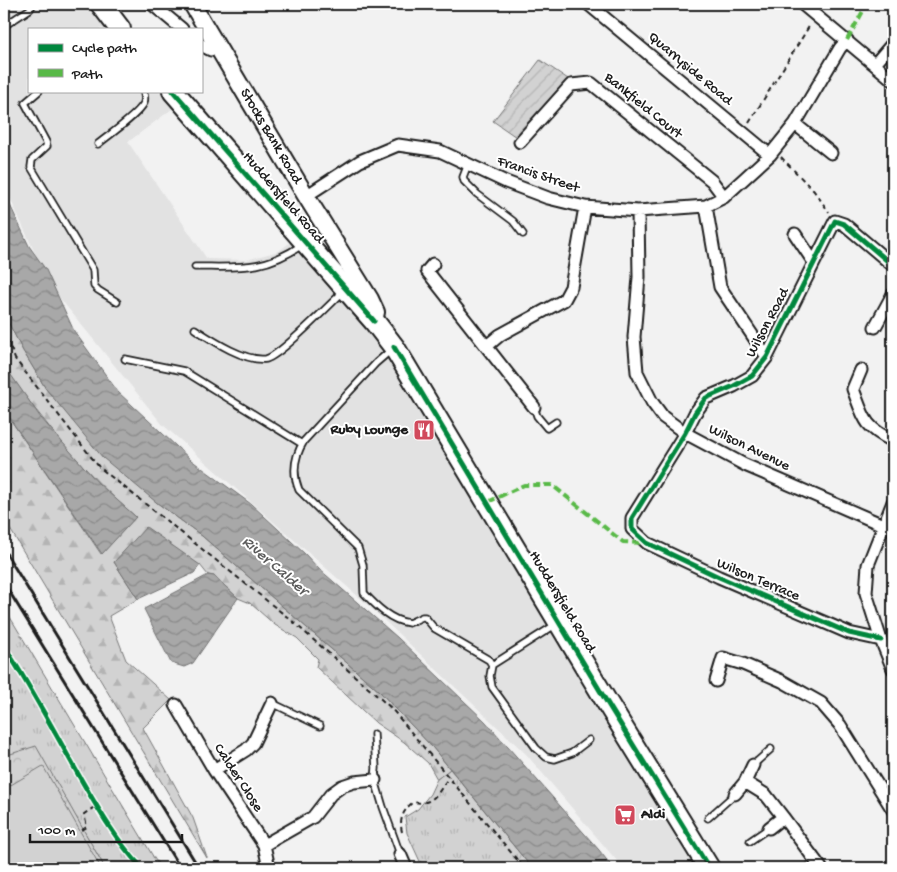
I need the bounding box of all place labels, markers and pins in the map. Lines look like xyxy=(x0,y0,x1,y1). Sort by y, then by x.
restaurant icon: Ruby Lounge xyxy=(412,418,436,442)
place label: Ruby Lounge xyxy=(330,421,409,439)
supermarket icon: Aldi xyxy=(613,803,637,827)
place label: Aldi xyxy=(640,806,665,824)

